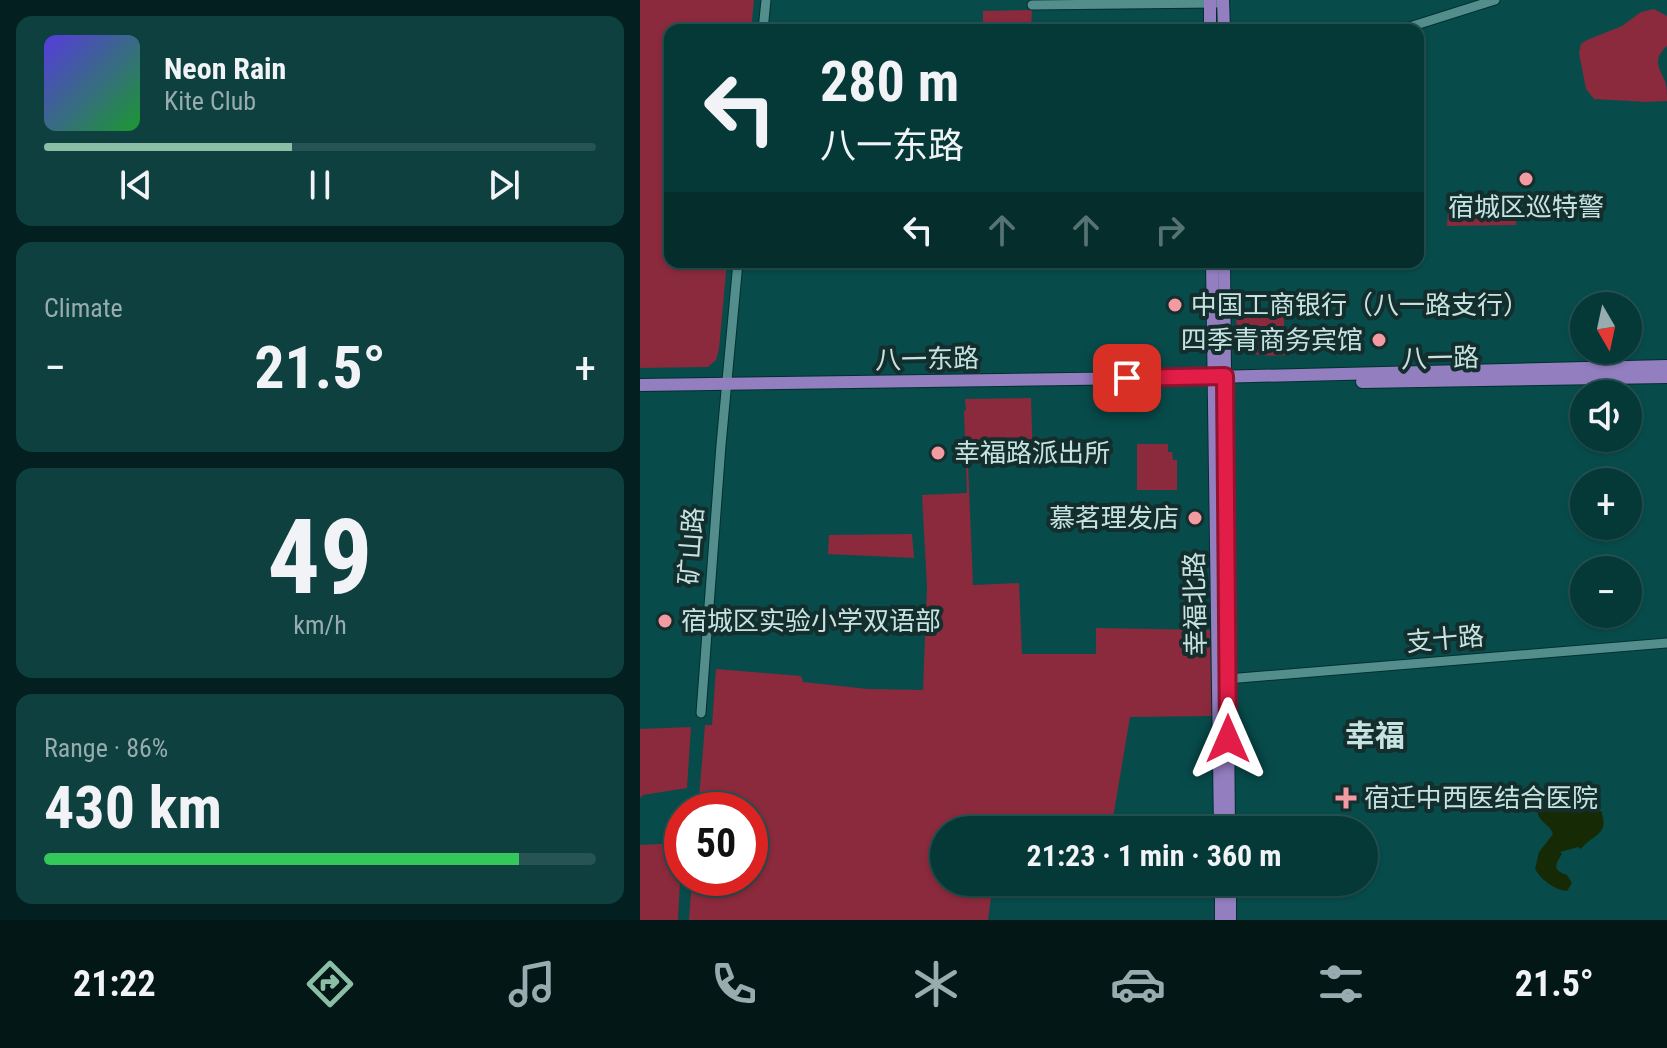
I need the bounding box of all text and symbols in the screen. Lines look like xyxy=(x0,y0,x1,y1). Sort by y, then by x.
text: 280 m xyxy=(820,49,959,115)
text: Neon Rain xyxy=(164,51,286,86)
icon: left xyxy=(688,56,792,160)
text: Kite Club xyxy=(164,86,256,116)
text: 八一东路 xyxy=(820,125,964,167)
icon: previous xyxy=(114,163,158,207)
icon: pause xyxy=(298,163,342,207)
icon: next xyxy=(482,163,526,207)
marker: 宿城区巡特警 xyxy=(1517,170,1535,188)
place label: 宿城区巡特警 xyxy=(1448,192,1604,222)
icon: left xyxy=(896,208,940,252)
icon: ahead xyxy=(980,208,1024,252)
icon: ahead xyxy=(1064,208,1108,252)
icon: right xyxy=(1148,208,1192,252)
place label: 中国工商银行（八一路支行） xyxy=(1191,290,1529,320)
north arrow xyxy=(1570,292,1642,364)
map controls xyxy=(1570,292,1642,628)
text: Climate xyxy=(44,293,123,323)
marker: 中国工商银行（八一路支行） xyxy=(1166,296,1184,314)
place label: 四季青商务宾馆 xyxy=(1181,325,1363,355)
marker: 四季青商务宾馆 xyxy=(1370,331,1388,349)
text: 21.5° xyxy=(254,332,386,403)
text: − xyxy=(44,342,66,394)
text: + xyxy=(574,342,596,394)
street label: 八一路 xyxy=(1401,342,1479,374)
street label: 八一东路 xyxy=(875,343,979,375)
pin xyxy=(1093,344,1161,412)
icon: arrive xyxy=(1105,356,1149,400)
button: sound xyxy=(1570,380,1642,452)
place label: 幸福路派出所 xyxy=(954,438,1110,468)
marker: 幸福路派出所 xyxy=(929,444,947,462)
button: + xyxy=(1570,468,1642,540)
text: 49 xyxy=(267,497,373,618)
place label: 慕茗理发店 xyxy=(1049,503,1179,533)
street label: 矿山路 xyxy=(673,506,709,586)
marker: 慕茗理发店 xyxy=(1186,509,1204,527)
street label: 幸福北路 xyxy=(1179,552,1211,656)
button: − xyxy=(1570,556,1642,628)
place label: 宿城区实验小学双语部 xyxy=(681,606,941,636)
text: km/h xyxy=(293,610,347,640)
marker: 宿城区实验小学双语部 xyxy=(656,612,674,630)
street label: 支十路 xyxy=(1405,621,1485,657)
position arrow xyxy=(1186,697,1270,781)
district label: 幸福 xyxy=(1345,718,1405,753)
text: Range · 86% xyxy=(44,733,168,763)
text: 430 km xyxy=(44,772,222,843)
place label: 宿迁中西医结合医院 xyxy=(1364,783,1598,813)
marker: 宿迁中西医结合医院 xyxy=(1335,787,1357,809)
speed limit sign: 50 xyxy=(664,792,768,896)
text: 21:23 · 1 min · 360 m xyxy=(1027,838,1281,873)
icon: directions xyxy=(302,956,358,1012)
icon: music xyxy=(504,956,560,1012)
icon: phone xyxy=(706,956,762,1012)
icon: climate xyxy=(908,956,964,1012)
icon: car xyxy=(1110,956,1166,1012)
icon: filters xyxy=(1313,956,1369,1012)
text: 21:22 xyxy=(73,963,156,1005)
text: 21.5° xyxy=(1515,963,1594,1005)

